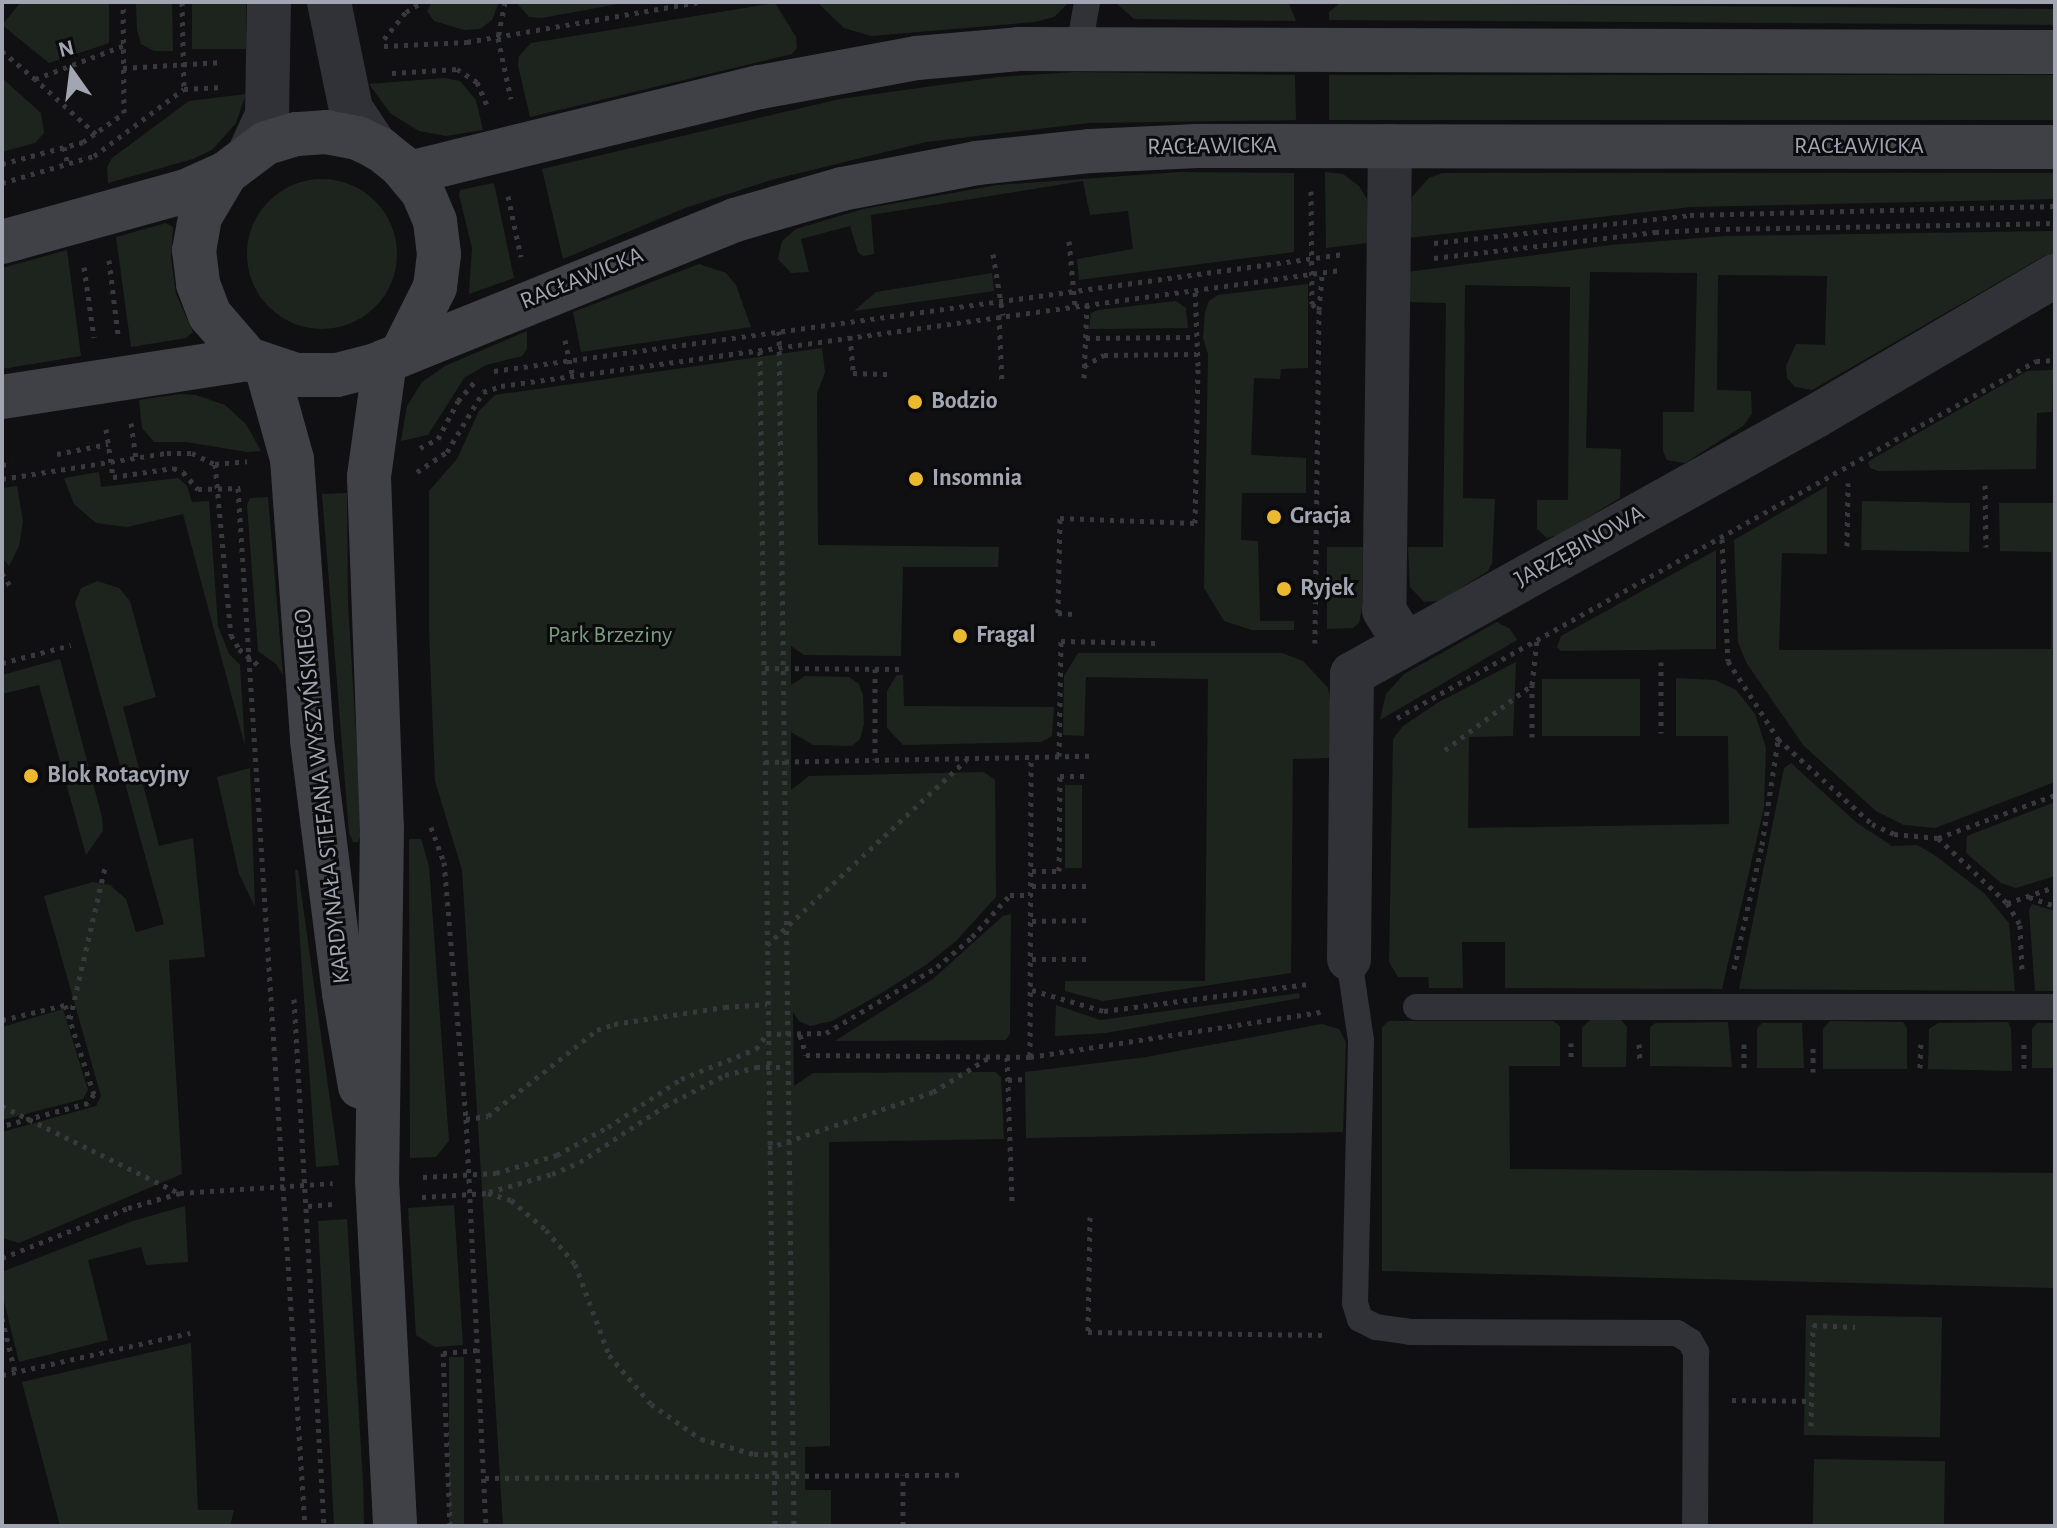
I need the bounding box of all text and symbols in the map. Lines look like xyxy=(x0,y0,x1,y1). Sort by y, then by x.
north arrow xyxy=(32,32,112,112)
text: N xyxy=(56,36,76,61)
street label: RACŁAWICKA xyxy=(1147,131,1277,163)
street label: RACŁAWICKA xyxy=(1794,133,1924,161)
street label: RACŁAWICKA xyxy=(516,241,648,317)
place label: Bodzio xyxy=(931,388,998,416)
marker: Bodzio xyxy=(906,393,924,411)
place label: Insomnia xyxy=(932,465,1022,493)
marker: Insomnia xyxy=(907,470,925,488)
street label: JARZĘBINOWA xyxy=(1510,500,1650,594)
place label: Gracja xyxy=(1290,503,1351,531)
marker: Gracja xyxy=(1265,508,1283,526)
place label: Ryjek xyxy=(1300,575,1354,603)
marker: Ryjek xyxy=(1275,580,1293,598)
street label: KARDYNAŁA STEFANA WYSZYŃSKIEGO xyxy=(289,607,357,985)
park label: Park Brzeziny xyxy=(548,622,672,650)
place label: Fragal xyxy=(976,622,1036,650)
marker: Fragal xyxy=(951,627,969,645)
place label: Blok Rotacyjny xyxy=(47,762,189,790)
marker: Blok Rotacyjny xyxy=(22,767,40,785)

